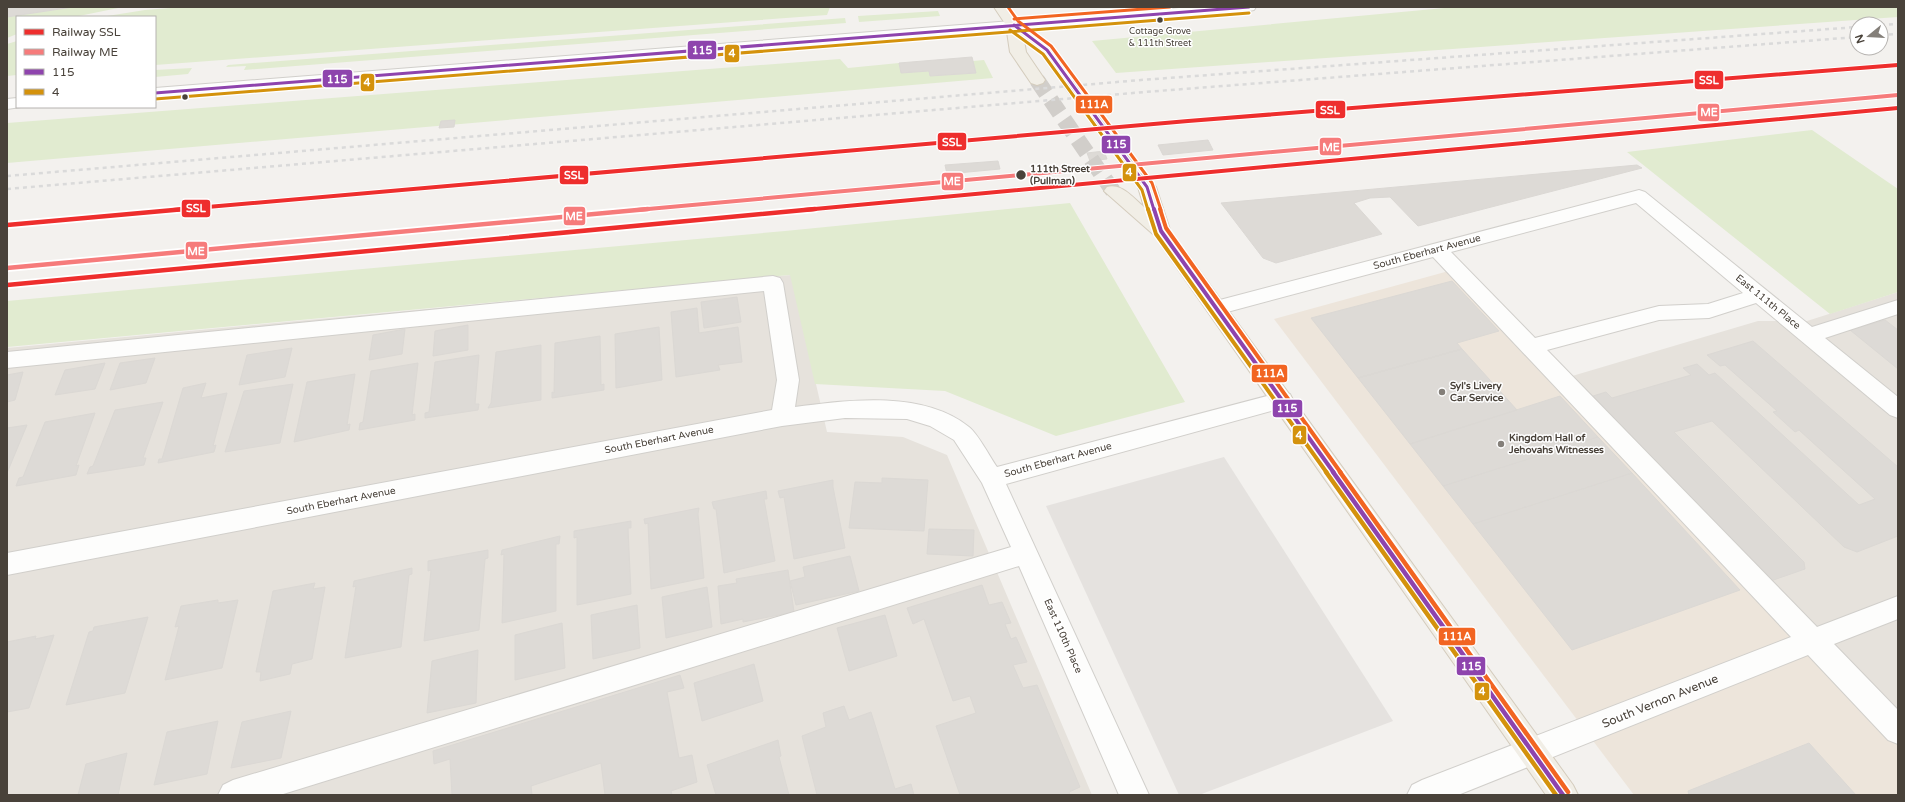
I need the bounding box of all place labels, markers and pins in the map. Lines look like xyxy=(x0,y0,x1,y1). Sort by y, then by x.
marker: Cottage Grove & 111th Street xyxy=(1155,15,1165,25)
place label: Cottage Grove & 111th Street xyxy=(1129,26,1192,49)
unlabelled marker xyxy=(180,92,190,102)
place label: 111th Street (Pullman) xyxy=(1030,163,1090,187)
marker: 111th Street (Pullman) xyxy=(1014,168,1028,182)
place label: Syl's Livery Car Service xyxy=(1450,380,1504,404)
marker: Syl's Livery Car Service xyxy=(1437,387,1447,397)
place label: Kingdom Hall of Jehovahs Witnesses xyxy=(1508,432,1604,456)
marker: Kingdom Hall of Jehovahs Witnesses xyxy=(1496,439,1506,449)

